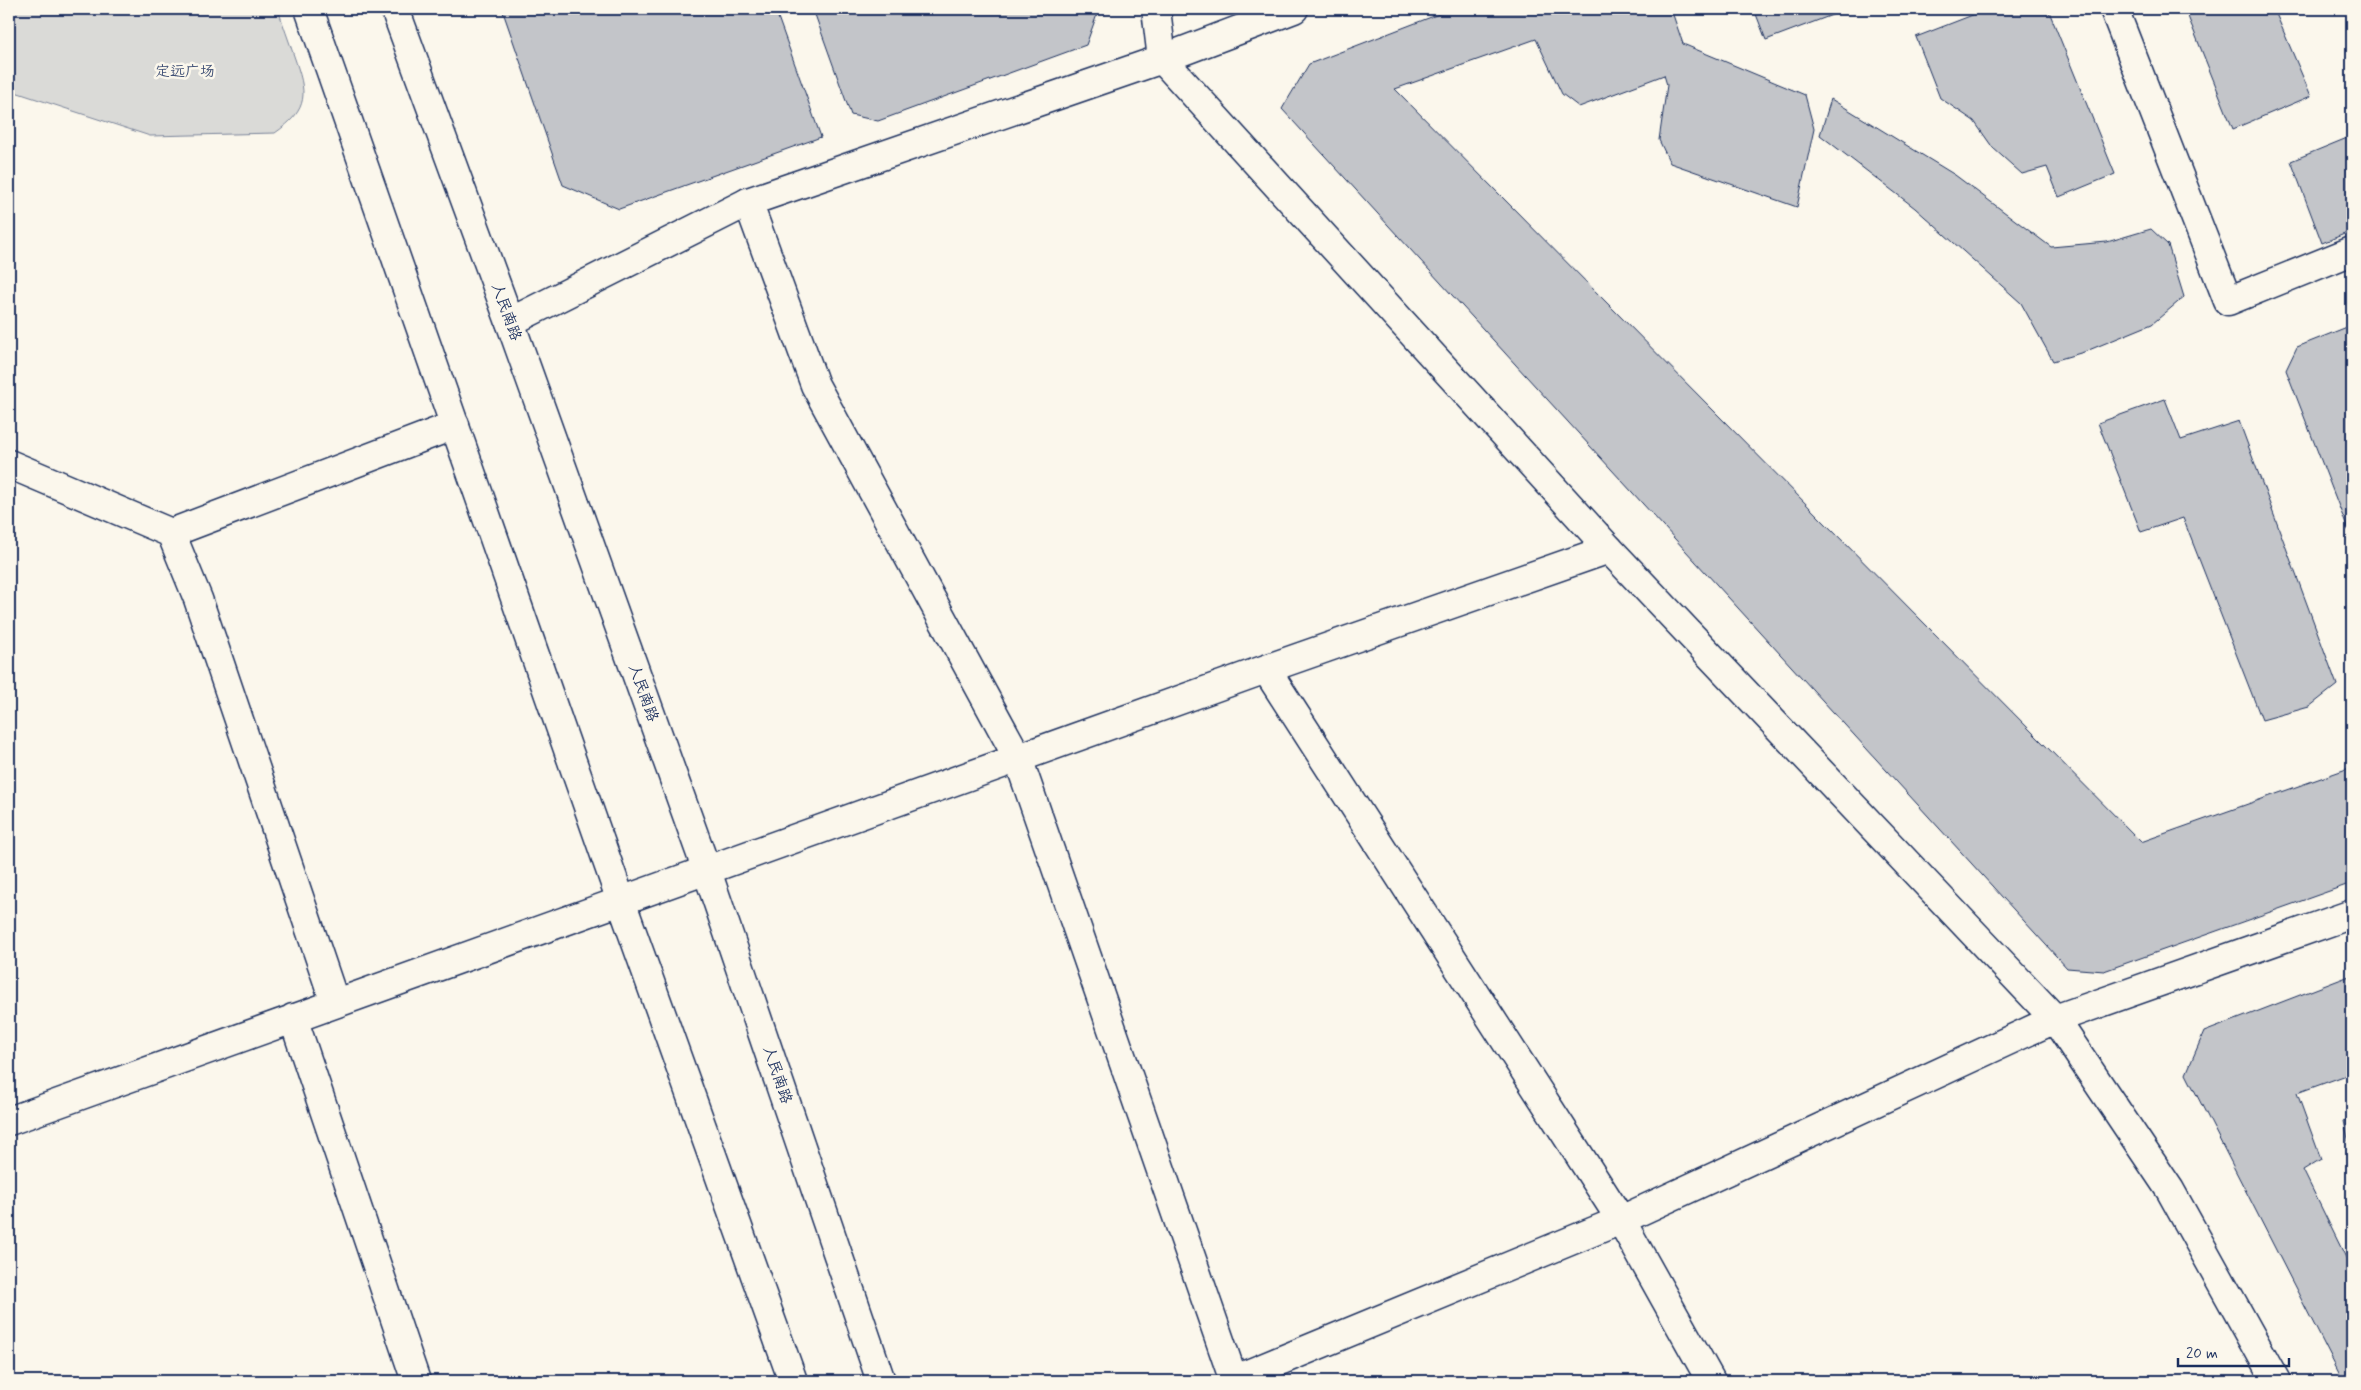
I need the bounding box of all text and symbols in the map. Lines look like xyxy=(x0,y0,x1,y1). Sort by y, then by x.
park label: 定远广场 xyxy=(155,62,215,82)
street label: 人民南路 xyxy=(486,280,526,344)
street label: 人民南路 xyxy=(623,661,663,725)
street label: 人民南路 xyxy=(758,1043,796,1107)
scale bar xyxy=(2178,1335,2290,1367)
text: 20 m xyxy=(2186,1344,2218,1364)

